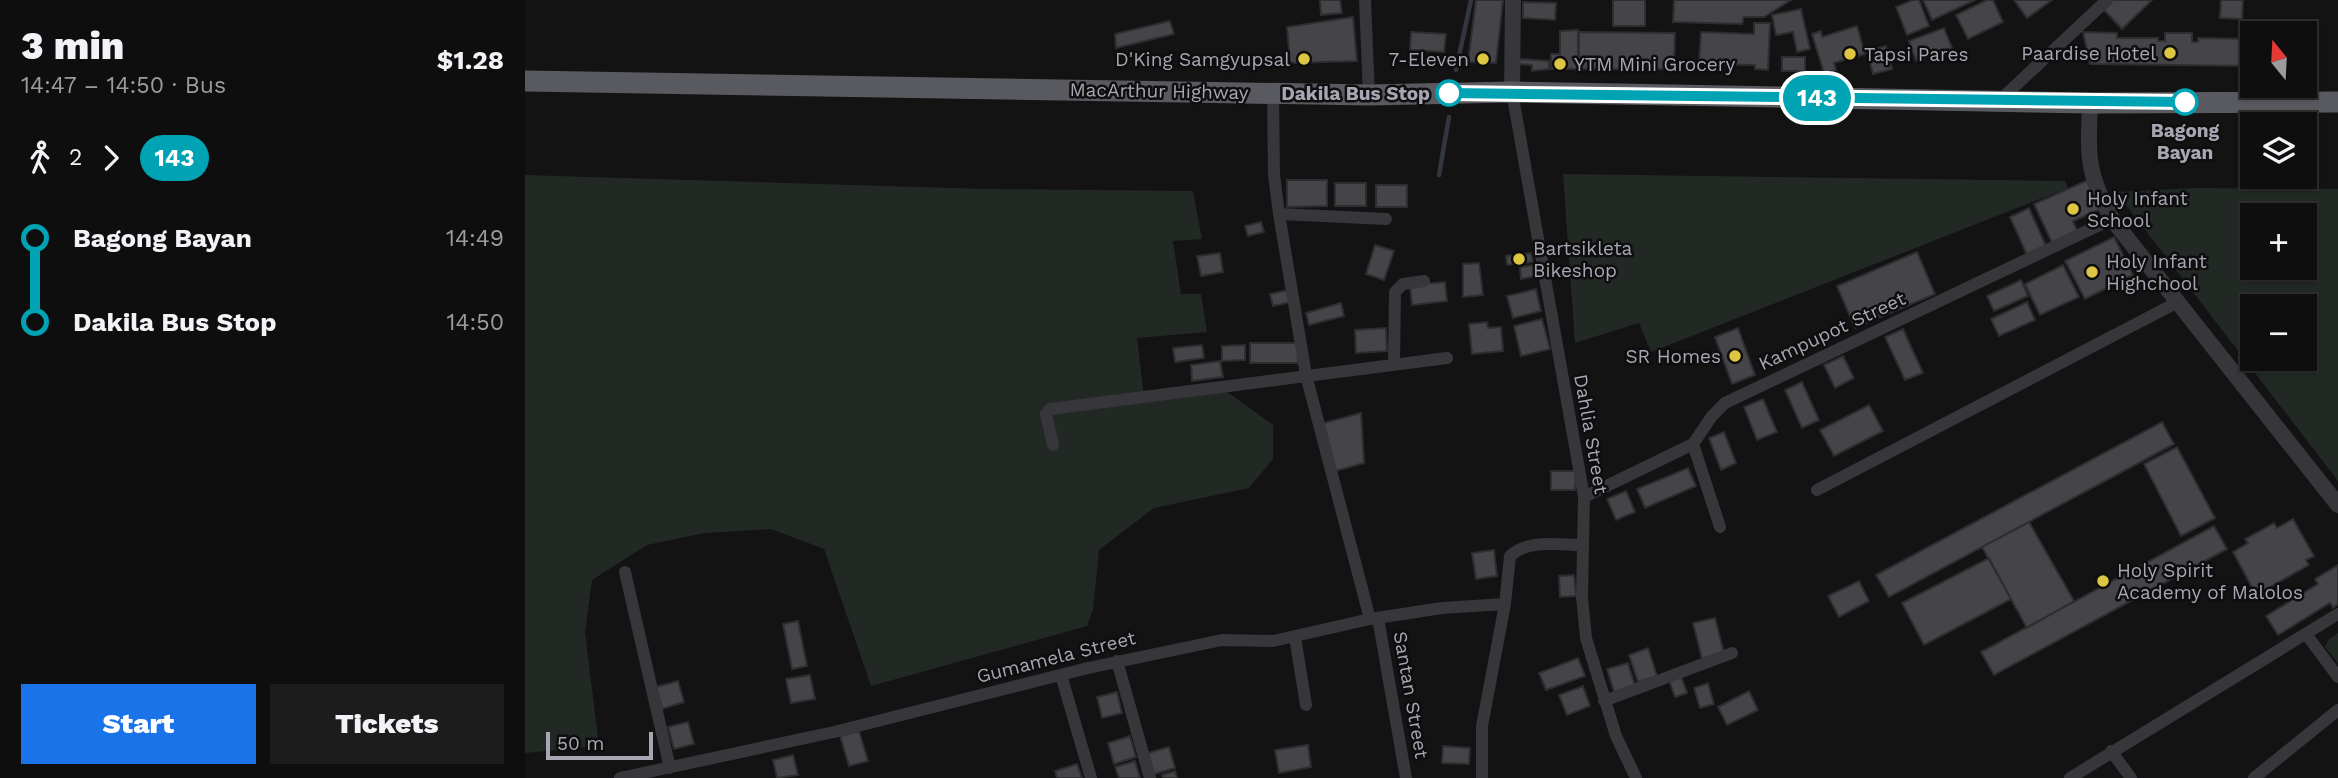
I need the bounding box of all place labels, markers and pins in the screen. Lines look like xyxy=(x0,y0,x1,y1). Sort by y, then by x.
place label: Paardise Hotel xyxy=(2021,42,2156,65)
place label: Tapsi Pares xyxy=(1864,43,1969,66)
marker: Paardise Hotel xyxy=(2162,45,2178,61)
marker: Tapsi Pares xyxy=(1842,46,1858,62)
place label: D'King Samgyupsal xyxy=(1115,48,1290,71)
place label: 7-Eleven xyxy=(1388,48,1469,71)
marker: D'King Samgyupsal xyxy=(1296,51,1312,67)
marker: 7-Eleven xyxy=(1475,51,1491,67)
place label: YTM Mini Grocery xyxy=(1574,53,1736,76)
marker: YTM Mini Grocery xyxy=(1552,56,1568,72)
marker: Dakila Bus Stop xyxy=(1436,80,1462,106)
place label: Dakila Bus Stop xyxy=(1281,82,1430,105)
marker: Bagong Bayan xyxy=(2172,89,2198,115)
place label: Bagong Bayan xyxy=(2151,119,2220,164)
place label: Holy Infant School xyxy=(2087,187,2188,232)
marker: Holy Infant School xyxy=(2065,201,2081,217)
place label: Bartsikleta Bikeshop xyxy=(1533,237,1633,282)
place label: Holy Infant Highchool xyxy=(2106,250,2207,295)
marker: Bartsikleta Bikeshop xyxy=(1511,251,1527,267)
marker: Holy Infant Highchool xyxy=(2084,264,2100,280)
place label: SR Homes xyxy=(1625,345,1721,368)
marker: SR Homes xyxy=(1727,348,1743,364)
place label: Holy Spirit Academy of Malolos xyxy=(2117,559,2303,604)
marker: Holy Spirit Academy of Malolos xyxy=(2095,573,2111,589)

